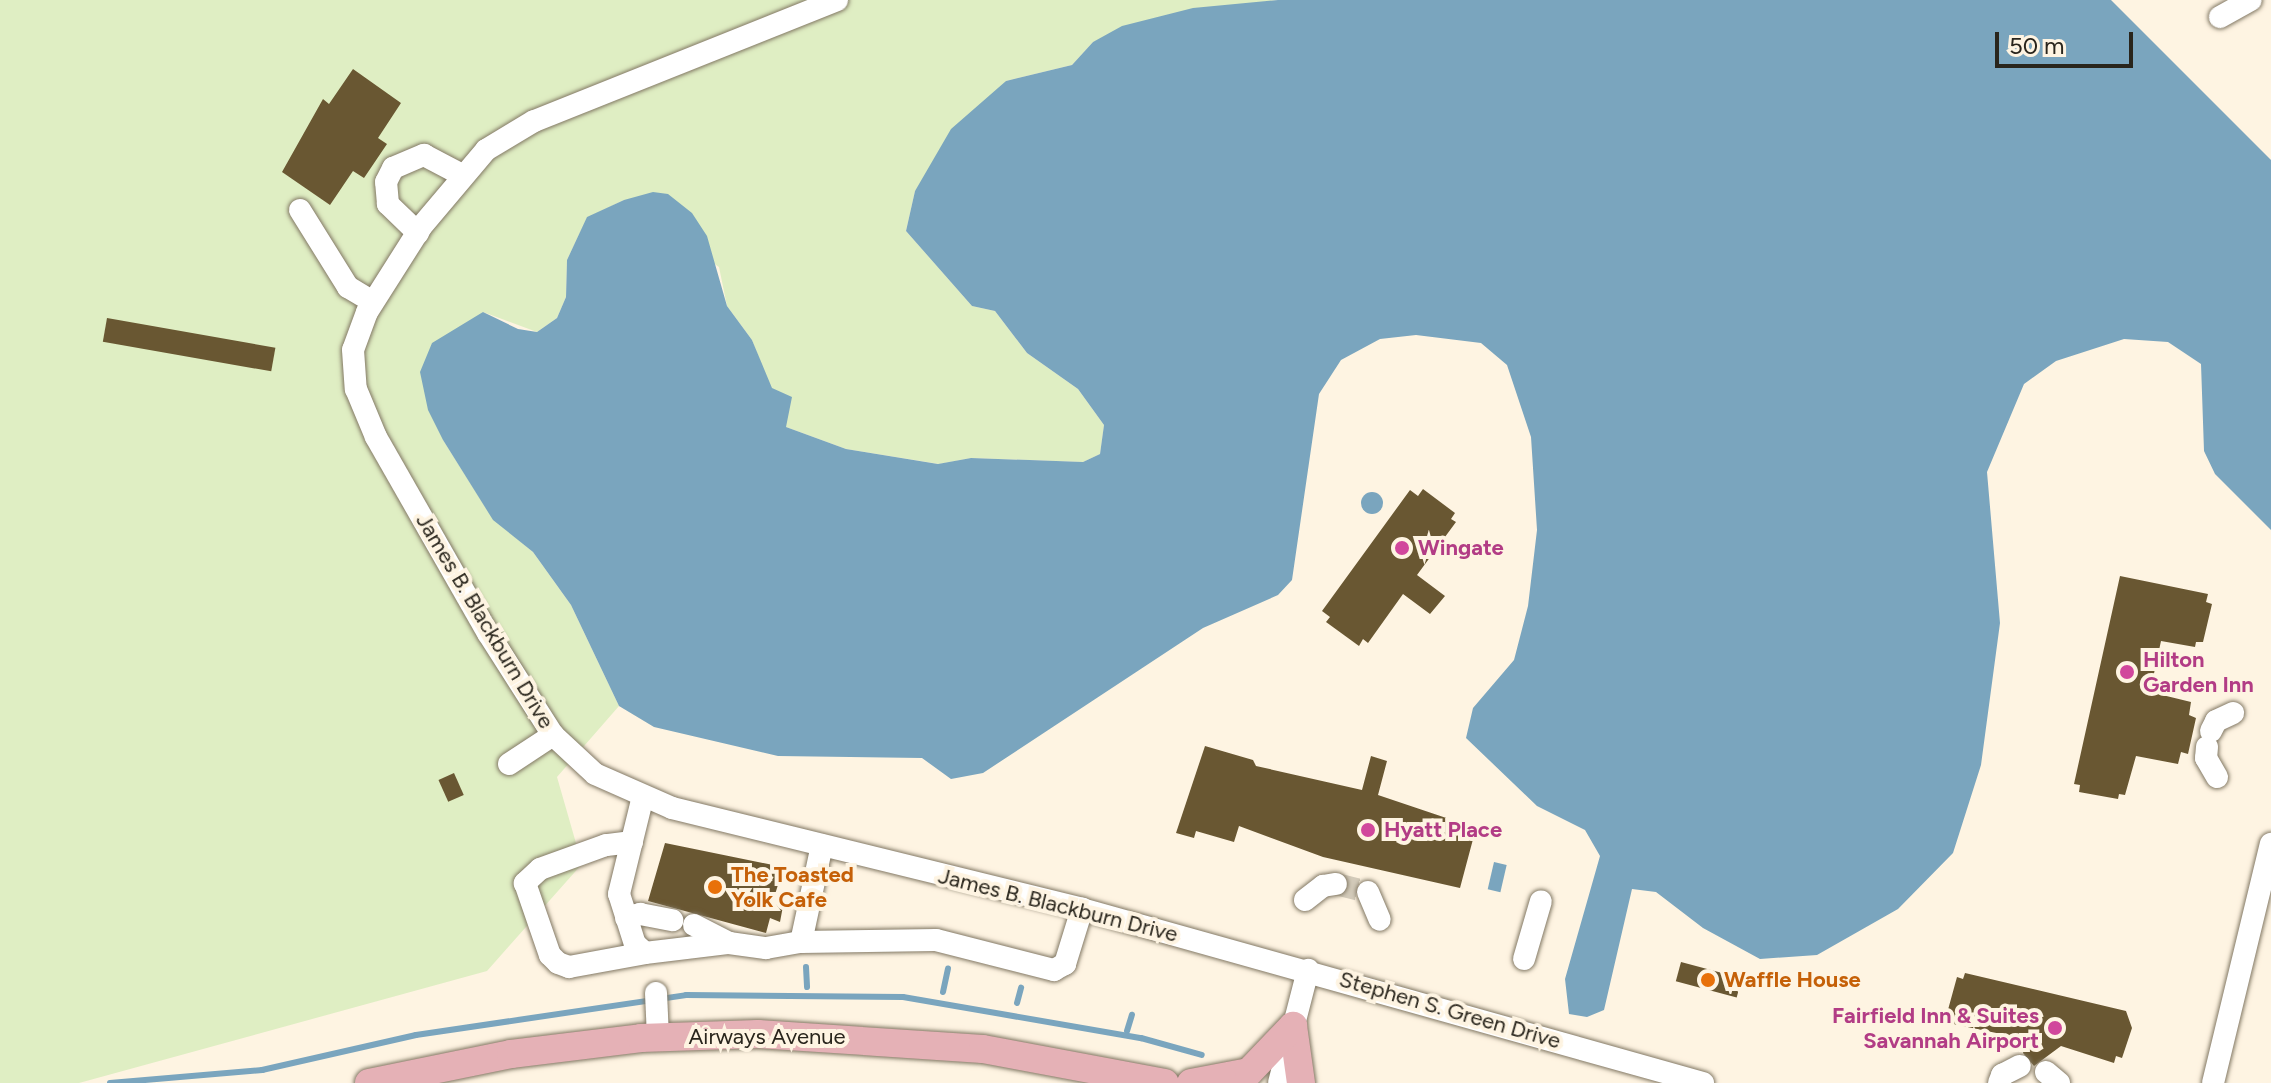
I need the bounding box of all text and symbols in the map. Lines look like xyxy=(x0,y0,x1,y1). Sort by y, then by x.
scale bar xyxy=(1999,16,2137,66)
text: 50 m xyxy=(2009,31,2065,60)
street label: James B. Blackburn Drive xyxy=(410,509,560,733)
place label: Wingate xyxy=(1418,535,1504,561)
marker: Wingate xyxy=(1393,539,1411,557)
place label: Hilton Garden Inn xyxy=(2143,646,2254,698)
marker: Hilton Garden Inn xyxy=(2118,663,2136,681)
place label: Hyatt Place xyxy=(1384,817,1502,843)
marker: Hyatt Place xyxy=(1359,821,1377,839)
place label: The Toasted Yolk Cafe xyxy=(731,861,854,912)
street label: James B. Blackburn Drive xyxy=(936,862,1180,948)
marker: The Toasted Yolk Cafe xyxy=(706,878,724,896)
street label: Stephen S. Green Drive xyxy=(1336,966,1564,1054)
place label: Waffle House xyxy=(1724,967,1861,993)
marker: Waffle House xyxy=(1699,971,1717,989)
place label: Fairfield Inn & Suites Savannah Airport xyxy=(1832,1002,2039,1054)
marker: Fairfield Inn & Suites Savannah Airport xyxy=(2046,1019,2064,1037)
street label: Airways Avenue xyxy=(688,1024,846,1050)

